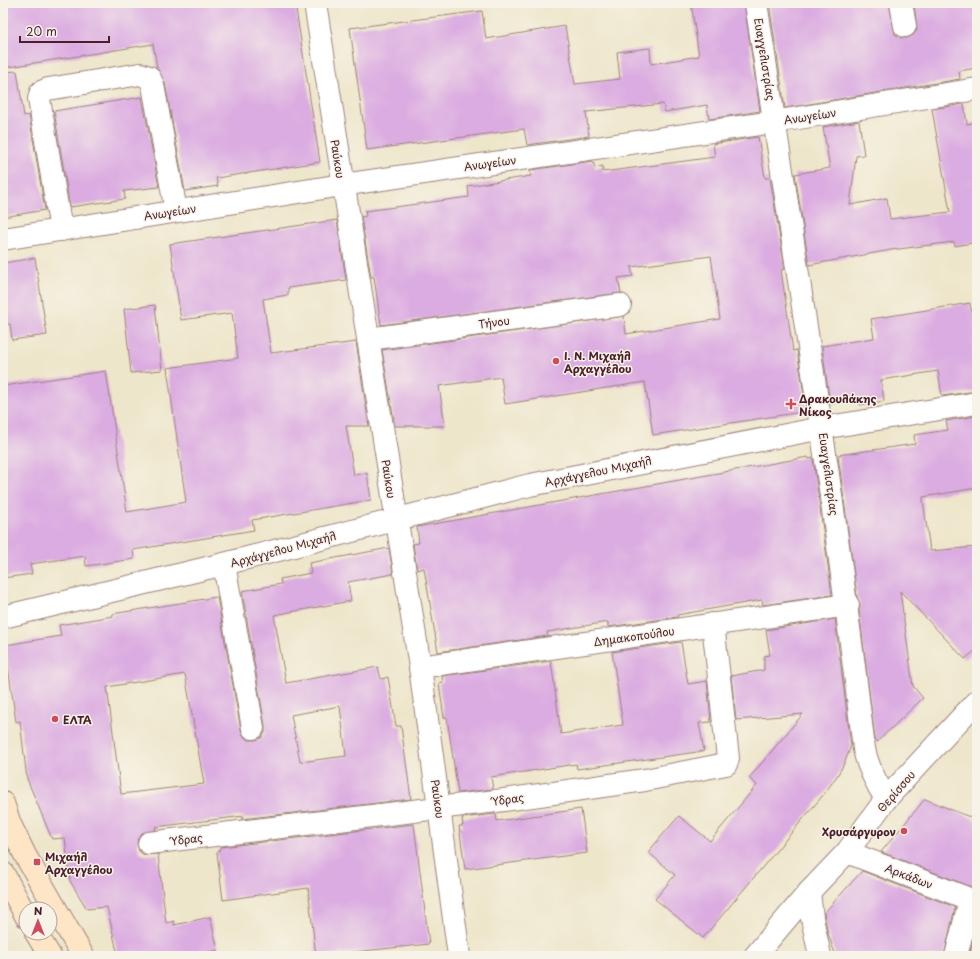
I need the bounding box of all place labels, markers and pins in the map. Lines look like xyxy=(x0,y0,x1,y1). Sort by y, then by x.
place label: Ι. Ν. Μιχαήλ Αρχαγγέλου xyxy=(564,347,632,377)
marker: Ι. Ν. Μιχαήλ Αρχαγγέλου xyxy=(551,356,561,366)
place label: Δρακουλάκης Νίκος xyxy=(799,390,877,420)
marker: Δρακουλάκης Νίκος xyxy=(786,399,796,409)
place label: ΕΛΤΑ xyxy=(63,711,92,728)
marker: ΕΛΤΑ xyxy=(50,714,60,724)
place label: Χρυσάργυρον xyxy=(822,823,896,840)
marker: Χρυσάργυρον xyxy=(899,826,909,836)
place label: Μιχαήλ Αρχαγγέλου xyxy=(45,848,113,878)
marker: Μιχαήλ Αρχαγγέλου xyxy=(32,857,42,867)

